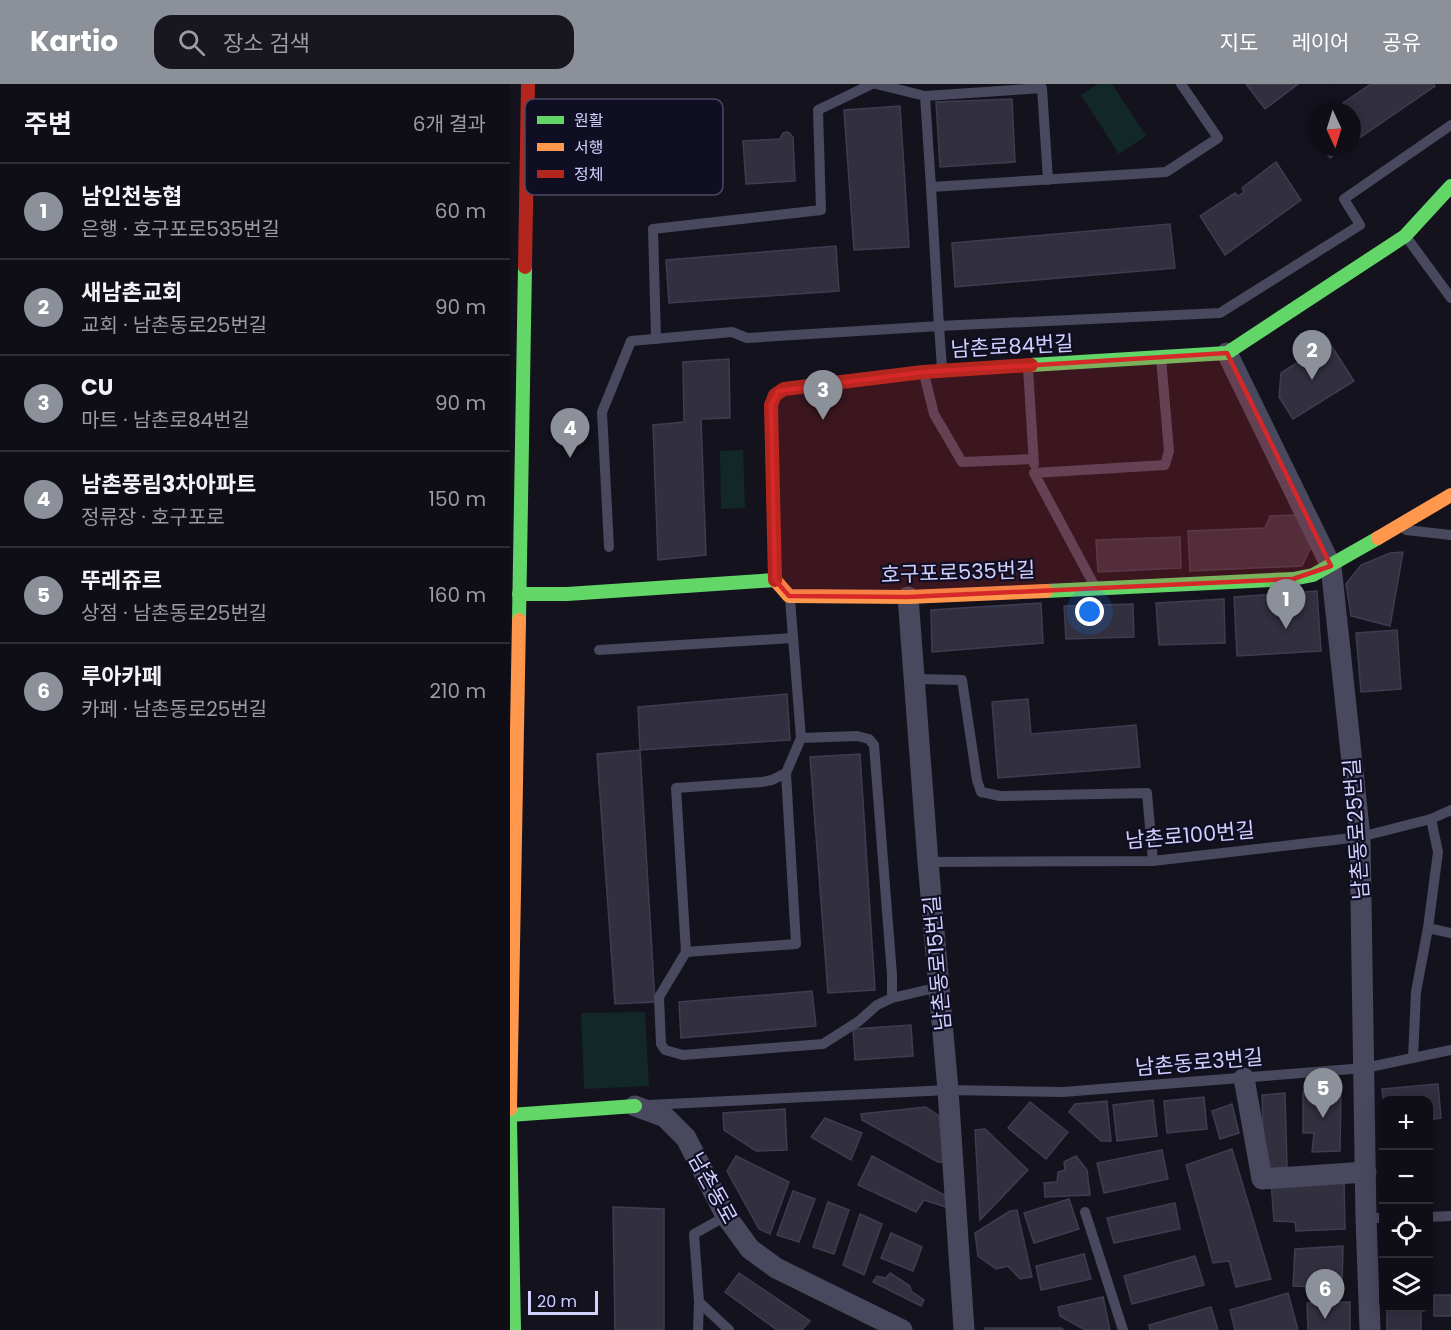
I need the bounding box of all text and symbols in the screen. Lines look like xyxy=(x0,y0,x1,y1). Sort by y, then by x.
search box xyxy=(154,15,574,69)
text: Kartio xyxy=(30,22,118,61)
icon: search xyxy=(175,26,208,59)
text: 장소 검색 xyxy=(223,28,310,59)
text: 지도 xyxy=(1220,28,1258,57)
text: 레이어 xyxy=(1291,28,1349,57)
text: 공유 xyxy=(1382,28,1421,57)
legend xyxy=(525,99,723,195)
north arrow xyxy=(1307,102,1361,156)
text: 주변 xyxy=(24,106,72,142)
text: 원활 xyxy=(574,109,604,132)
text: 6개 결과 xyxy=(413,110,486,138)
text: 서행 xyxy=(574,136,603,159)
text: 정체 xyxy=(574,163,603,186)
text: 남인천농협 xyxy=(81,181,182,212)
text: 1 xyxy=(40,197,47,225)
text: 60 m xyxy=(435,197,486,225)
text: 은행 · 호구포로535번길 xyxy=(81,215,280,243)
text: 새남촌교회 xyxy=(81,277,182,308)
text: 2 xyxy=(38,293,49,321)
text: 90 m xyxy=(435,293,486,321)
text: 교회 · 남촌동로25번길 xyxy=(81,311,267,339)
street label: 남촌로84번길 xyxy=(950,328,1074,364)
pin: 2 xyxy=(1292,330,1332,380)
pin: 3 xyxy=(804,370,842,420)
text: CU xyxy=(81,372,113,403)
text: 3 xyxy=(37,389,50,417)
text: 90 m xyxy=(435,389,486,417)
text: 마트 · 남촌로84번길 xyxy=(81,406,250,434)
pin: 4 xyxy=(550,408,590,458)
text: 남촌풍림3차아파트 xyxy=(81,469,256,500)
text: 4 xyxy=(37,485,50,513)
text: 150 m xyxy=(429,485,486,513)
text: 정류장 · 호구포로 xyxy=(81,503,225,531)
street label: 호구포로535번길 xyxy=(880,555,1036,589)
text: 뚜레쥬르 xyxy=(81,565,162,596)
pin: 1 xyxy=(1266,580,1306,629)
text: 5 xyxy=(37,581,50,609)
text: 160 m xyxy=(428,581,486,609)
your location xyxy=(1075,597,1104,626)
text: 상점 · 남촌동로25번길 xyxy=(81,599,267,627)
text: 루아카페 xyxy=(81,661,162,692)
text: 6 xyxy=(37,677,50,705)
text: 210 m xyxy=(430,677,486,705)
text: 카페 · 남촌동로25번길 xyxy=(81,695,267,723)
street label: 남촌동로25번길 xyxy=(1337,758,1375,900)
street label: 남촌로100번길 xyxy=(1124,815,1256,855)
street label: 남촌동로15번길 xyxy=(917,894,957,1032)
street label: 남촌동로3번길 xyxy=(1134,1042,1264,1082)
pin: 5 xyxy=(1304,1068,1342,1118)
map controls xyxy=(1379,1096,1433,1312)
button: + xyxy=(1379,1096,1433,1150)
street label: 남촌동로 xyxy=(682,1147,744,1229)
button: − xyxy=(1379,1150,1433,1204)
button: locate xyxy=(1379,1204,1433,1258)
button: layers xyxy=(1379,1258,1433,1312)
pin: 6 xyxy=(1306,1270,1344,1319)
scale bar xyxy=(528,1288,598,1316)
text: 20 m xyxy=(537,1290,577,1313)

